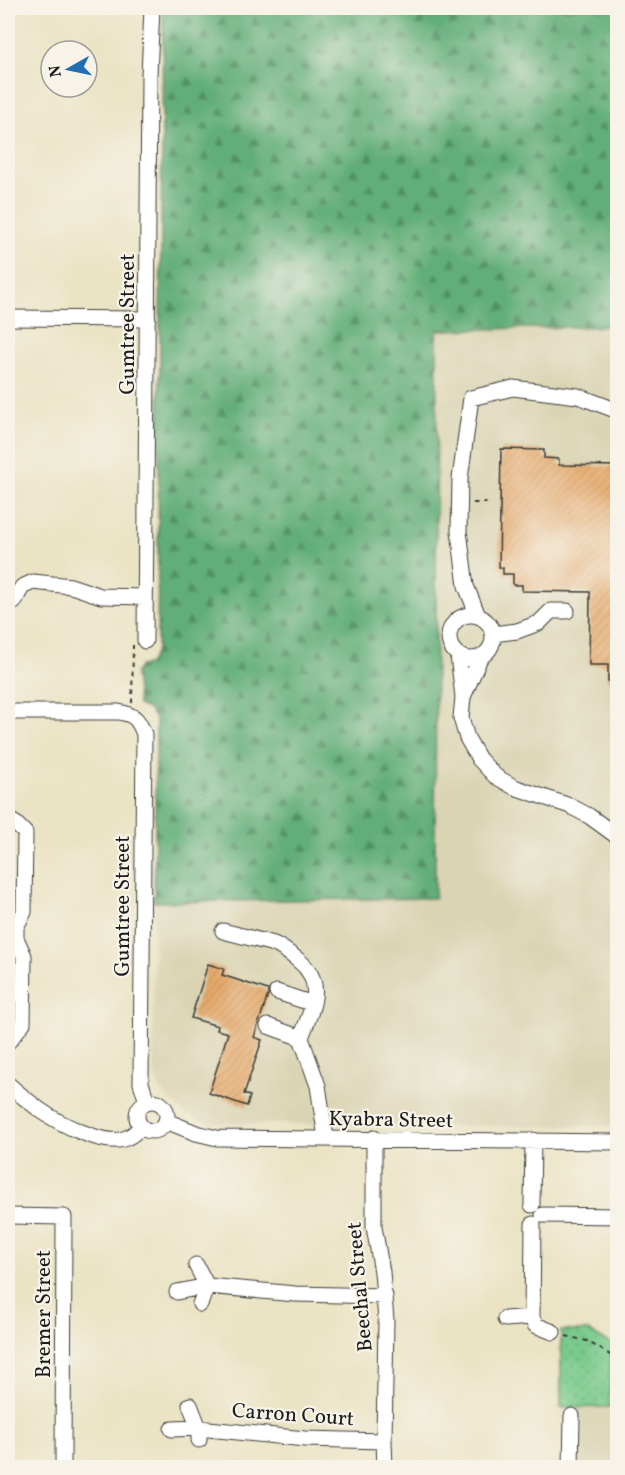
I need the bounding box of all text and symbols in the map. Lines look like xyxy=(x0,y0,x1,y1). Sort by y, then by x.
north arrow xyxy=(39,39,99,99)
text: N xyxy=(44,63,68,78)
street label: Gumtree Street xyxy=(114,253,143,395)
street label: Gumtree Street xyxy=(109,835,138,977)
street label: Kyabra Street xyxy=(328,1105,454,1136)
street label: Beechal Street xyxy=(340,1221,381,1353)
street label: Bremer Street xyxy=(30,1250,59,1378)
street label: Carron Court xyxy=(231,1397,355,1434)

